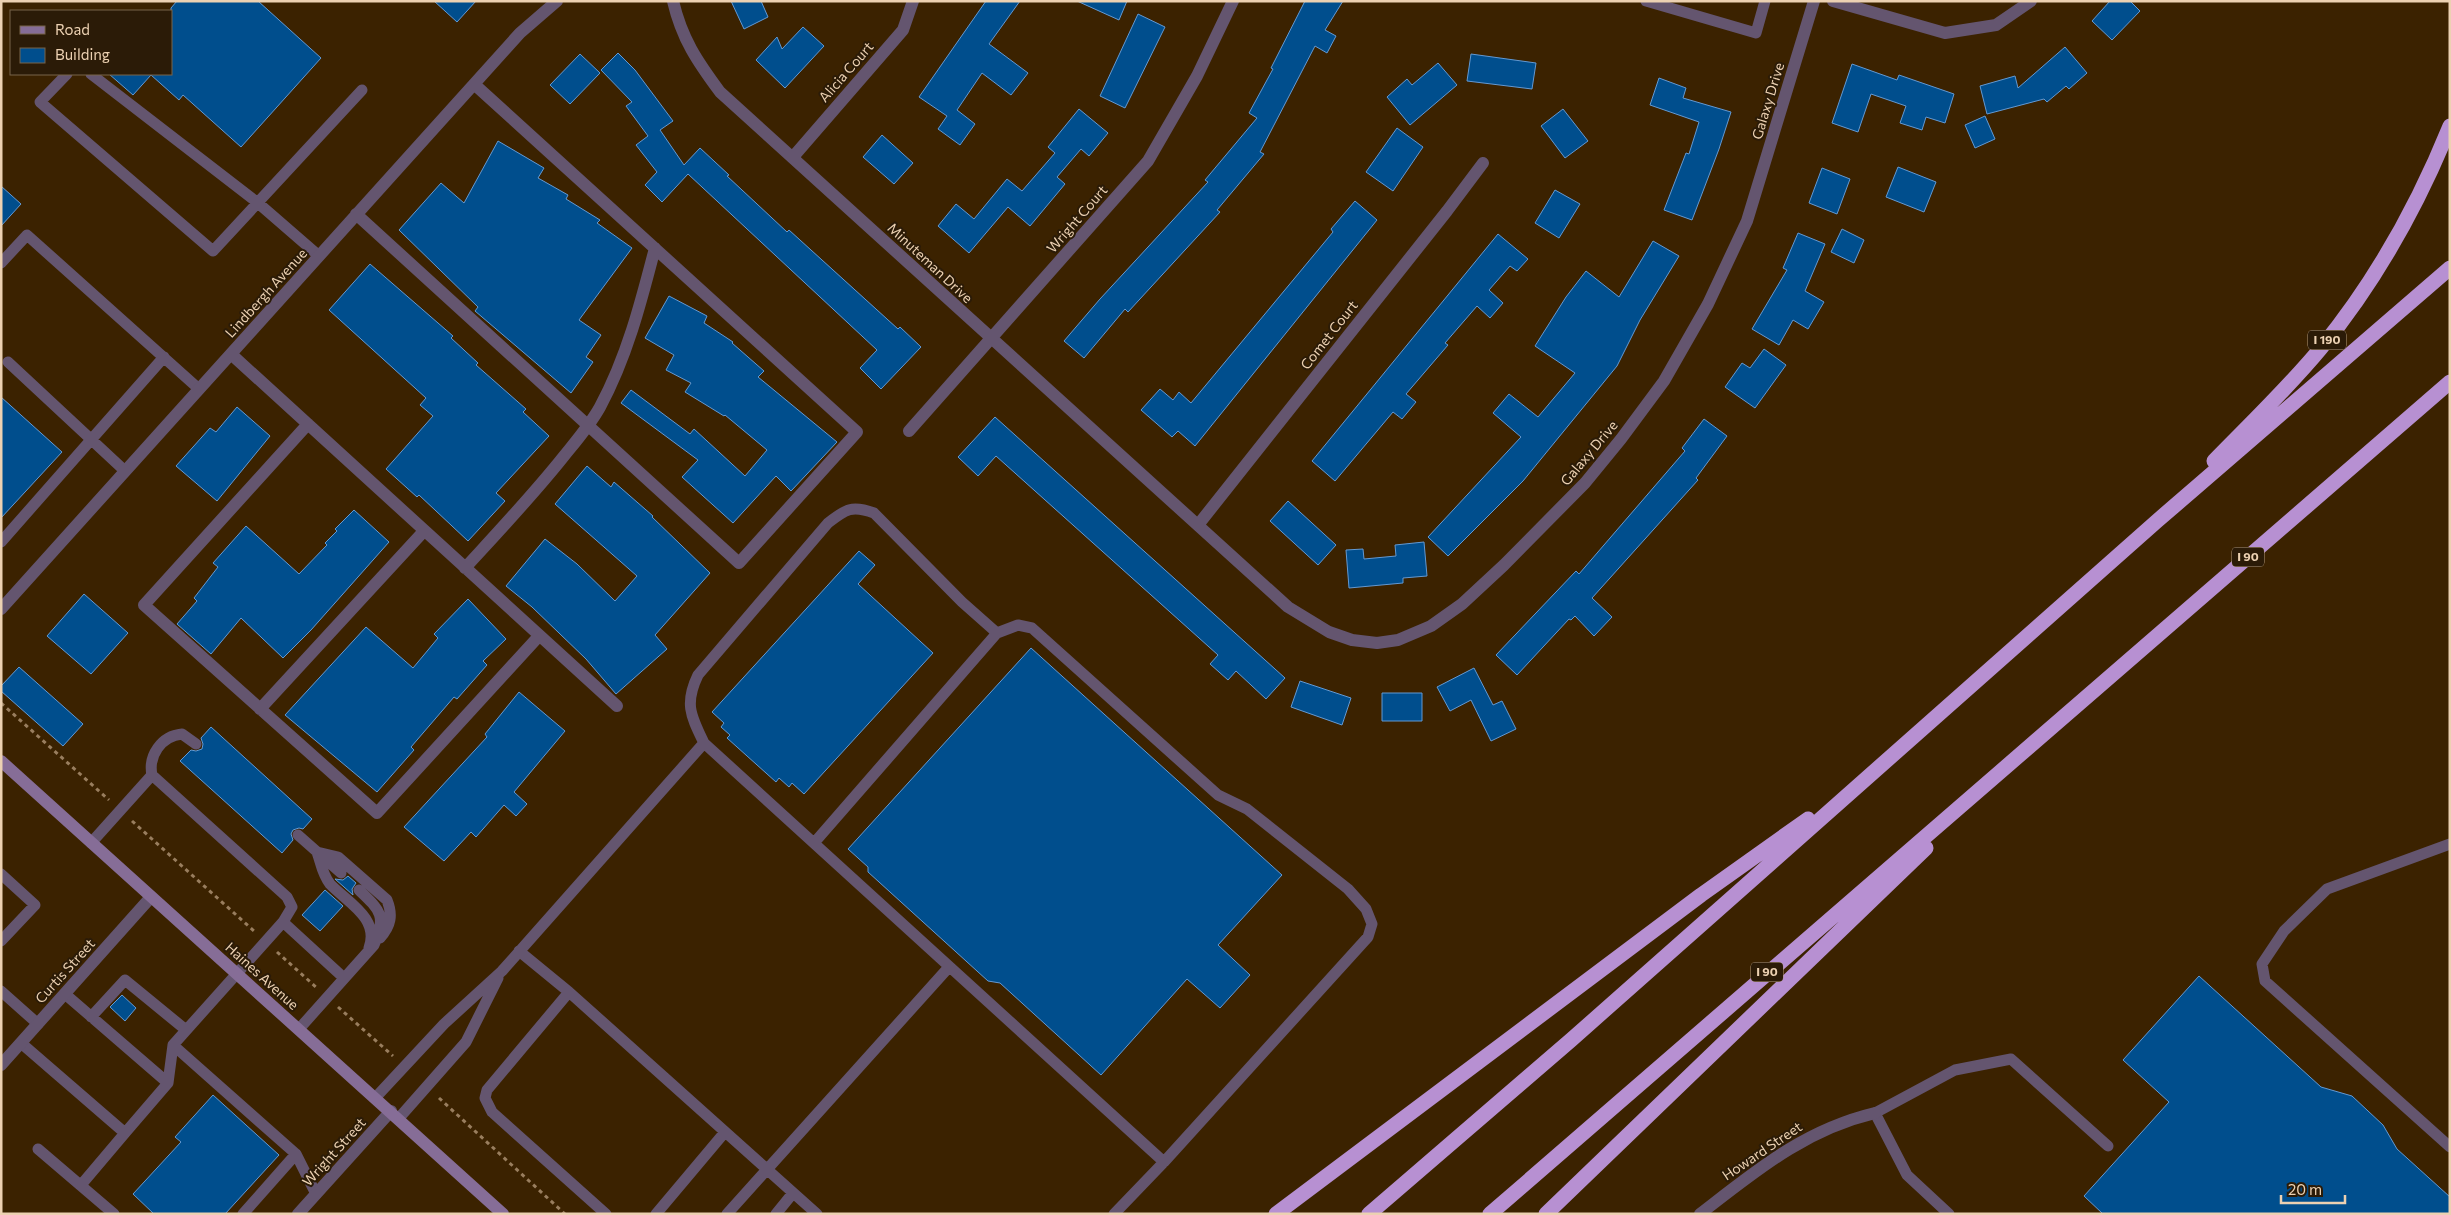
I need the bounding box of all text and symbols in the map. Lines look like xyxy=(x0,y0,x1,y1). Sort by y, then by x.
legend xyxy=(10,10,172,75)
text: Road xyxy=(55,20,90,38)
street label: Alicia Court xyxy=(815,38,877,105)
text: Building xyxy=(55,45,110,63)
street label: Galaxy Drive xyxy=(1748,60,1787,141)
street label: Wright Court xyxy=(1043,181,1111,256)
street label: Minuteman Drive xyxy=(884,219,976,306)
street label: Lindbergh Avenue xyxy=(221,245,310,341)
street label: Comet Court xyxy=(1296,297,1361,373)
road number: I 190 xyxy=(2308,330,2346,350)
street label: Galaxy Drive xyxy=(1556,417,1621,489)
road number: I 90 xyxy=(2232,548,2264,566)
street label: Curtis Street xyxy=(31,935,98,1006)
street label: Haines Avenue xyxy=(222,938,302,1013)
road number: I 90 xyxy=(1751,962,1783,982)
street label: Wright Street xyxy=(298,1114,369,1189)
street label: Howard Street xyxy=(1719,1117,1805,1184)
scale bar xyxy=(2281,1172,2345,1204)
text: 20 m xyxy=(2288,1180,2322,1198)

